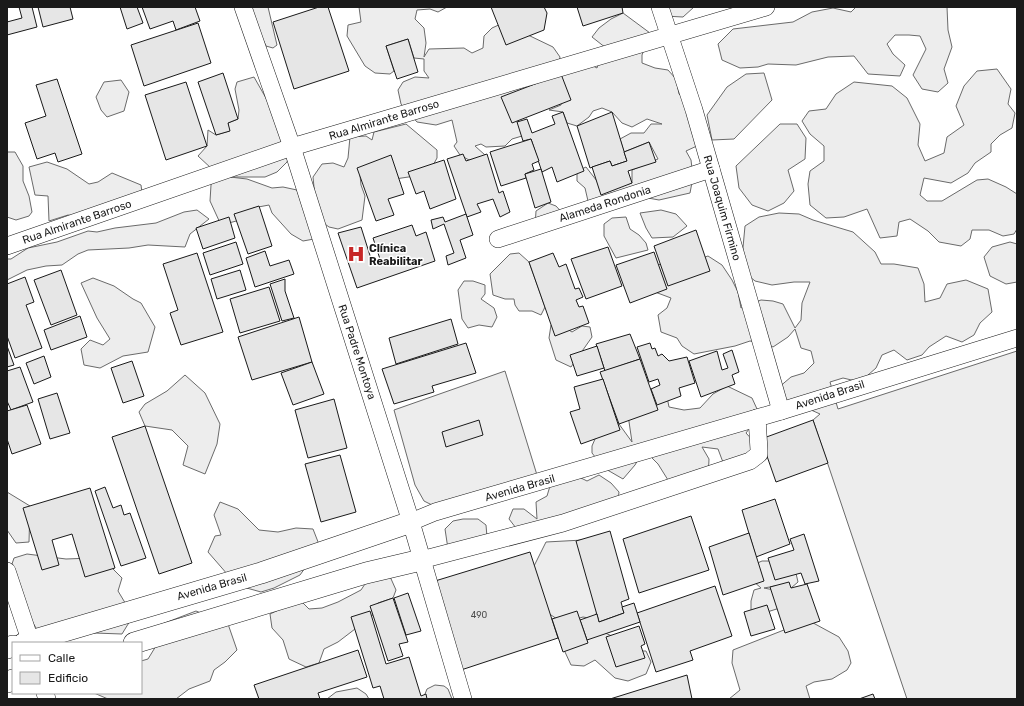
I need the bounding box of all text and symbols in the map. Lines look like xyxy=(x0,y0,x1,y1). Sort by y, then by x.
street label: Rua Almirante Barroso xyxy=(327,97,441,143)
street label: Rua Joaquim Firmino xyxy=(701,154,743,262)
street label: Alameda Rondonia xyxy=(557,183,653,225)
street label: Rua Almirante Barroso xyxy=(21,197,133,247)
place label: Clínica Reabilitar xyxy=(369,242,423,268)
hospital icon: Clínica Reabilitar xyxy=(346,244,366,264)
street label: Rua Padre Montoya xyxy=(336,303,378,401)
street label: Avenida Brasil xyxy=(794,378,866,412)
street label: Avenida Brasil xyxy=(484,472,556,504)
street label: Avenida Brasil xyxy=(176,571,248,603)
house number: 490 xyxy=(471,610,488,620)
legend xyxy=(12,642,142,694)
text: Calle xyxy=(48,651,75,665)
text: Edificio xyxy=(48,671,88,685)

